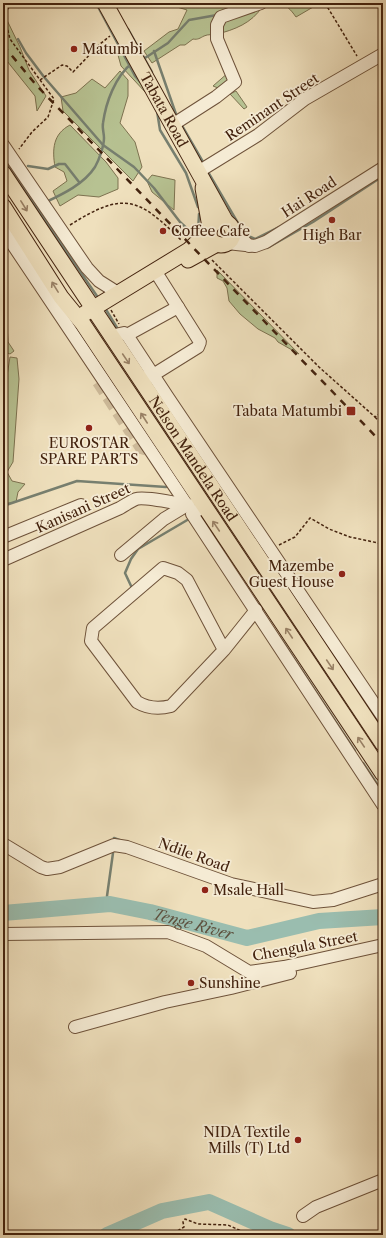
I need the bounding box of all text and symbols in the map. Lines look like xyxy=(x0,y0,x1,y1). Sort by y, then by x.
place label: Matumbi xyxy=(82,40,143,58)
marker: Matumbi xyxy=(69,44,79,54)
street label: Tabata Road xyxy=(136,69,192,151)
street label: Reminant Street xyxy=(222,69,322,145)
street label: Hai Road xyxy=(278,172,340,221)
one-way arrow xyxy=(20,200,28,211)
marker: High Bar xyxy=(327,215,337,225)
place label: Coffee Cafe xyxy=(171,222,250,240)
marker: Coffee Cafe xyxy=(158,226,168,236)
place label: High Bar xyxy=(302,226,362,244)
one-way arrow xyxy=(51,282,59,293)
one-way arrow xyxy=(122,353,130,364)
street label: Nelson Mandela Road xyxy=(145,392,241,525)
place label: Tabata Matumbi xyxy=(233,402,342,420)
marker: Tabata Matumbi xyxy=(345,405,357,417)
one-way arrow xyxy=(140,412,148,423)
marker: EUROSTAR SPARE PARTS xyxy=(84,423,94,433)
place label: EUROSTAR SPARE PARTS xyxy=(40,434,138,468)
street label: Kanisani Street xyxy=(33,479,133,537)
one-way arrow xyxy=(212,521,220,532)
place label: Mazembe Guest House xyxy=(249,557,334,591)
marker: Mazembe Guest House xyxy=(337,569,347,579)
one-way arrow xyxy=(285,628,293,639)
one-way arrow xyxy=(326,660,334,671)
one-way arrow xyxy=(357,736,365,747)
street label: Ndile Road xyxy=(156,834,232,876)
place label: Msale Hall xyxy=(213,881,284,899)
marker: Msale Hall xyxy=(200,885,210,895)
water label: Tenge River xyxy=(151,904,237,944)
street label: Chengula Street xyxy=(251,927,359,965)
place label: Sunshine xyxy=(199,974,261,992)
marker: Sunshine xyxy=(186,978,196,988)
place label: NIDA Textile Mills (T) Ltd xyxy=(203,1123,290,1157)
marker: NIDA Textile Mills (T) Ltd xyxy=(293,1135,303,1145)

